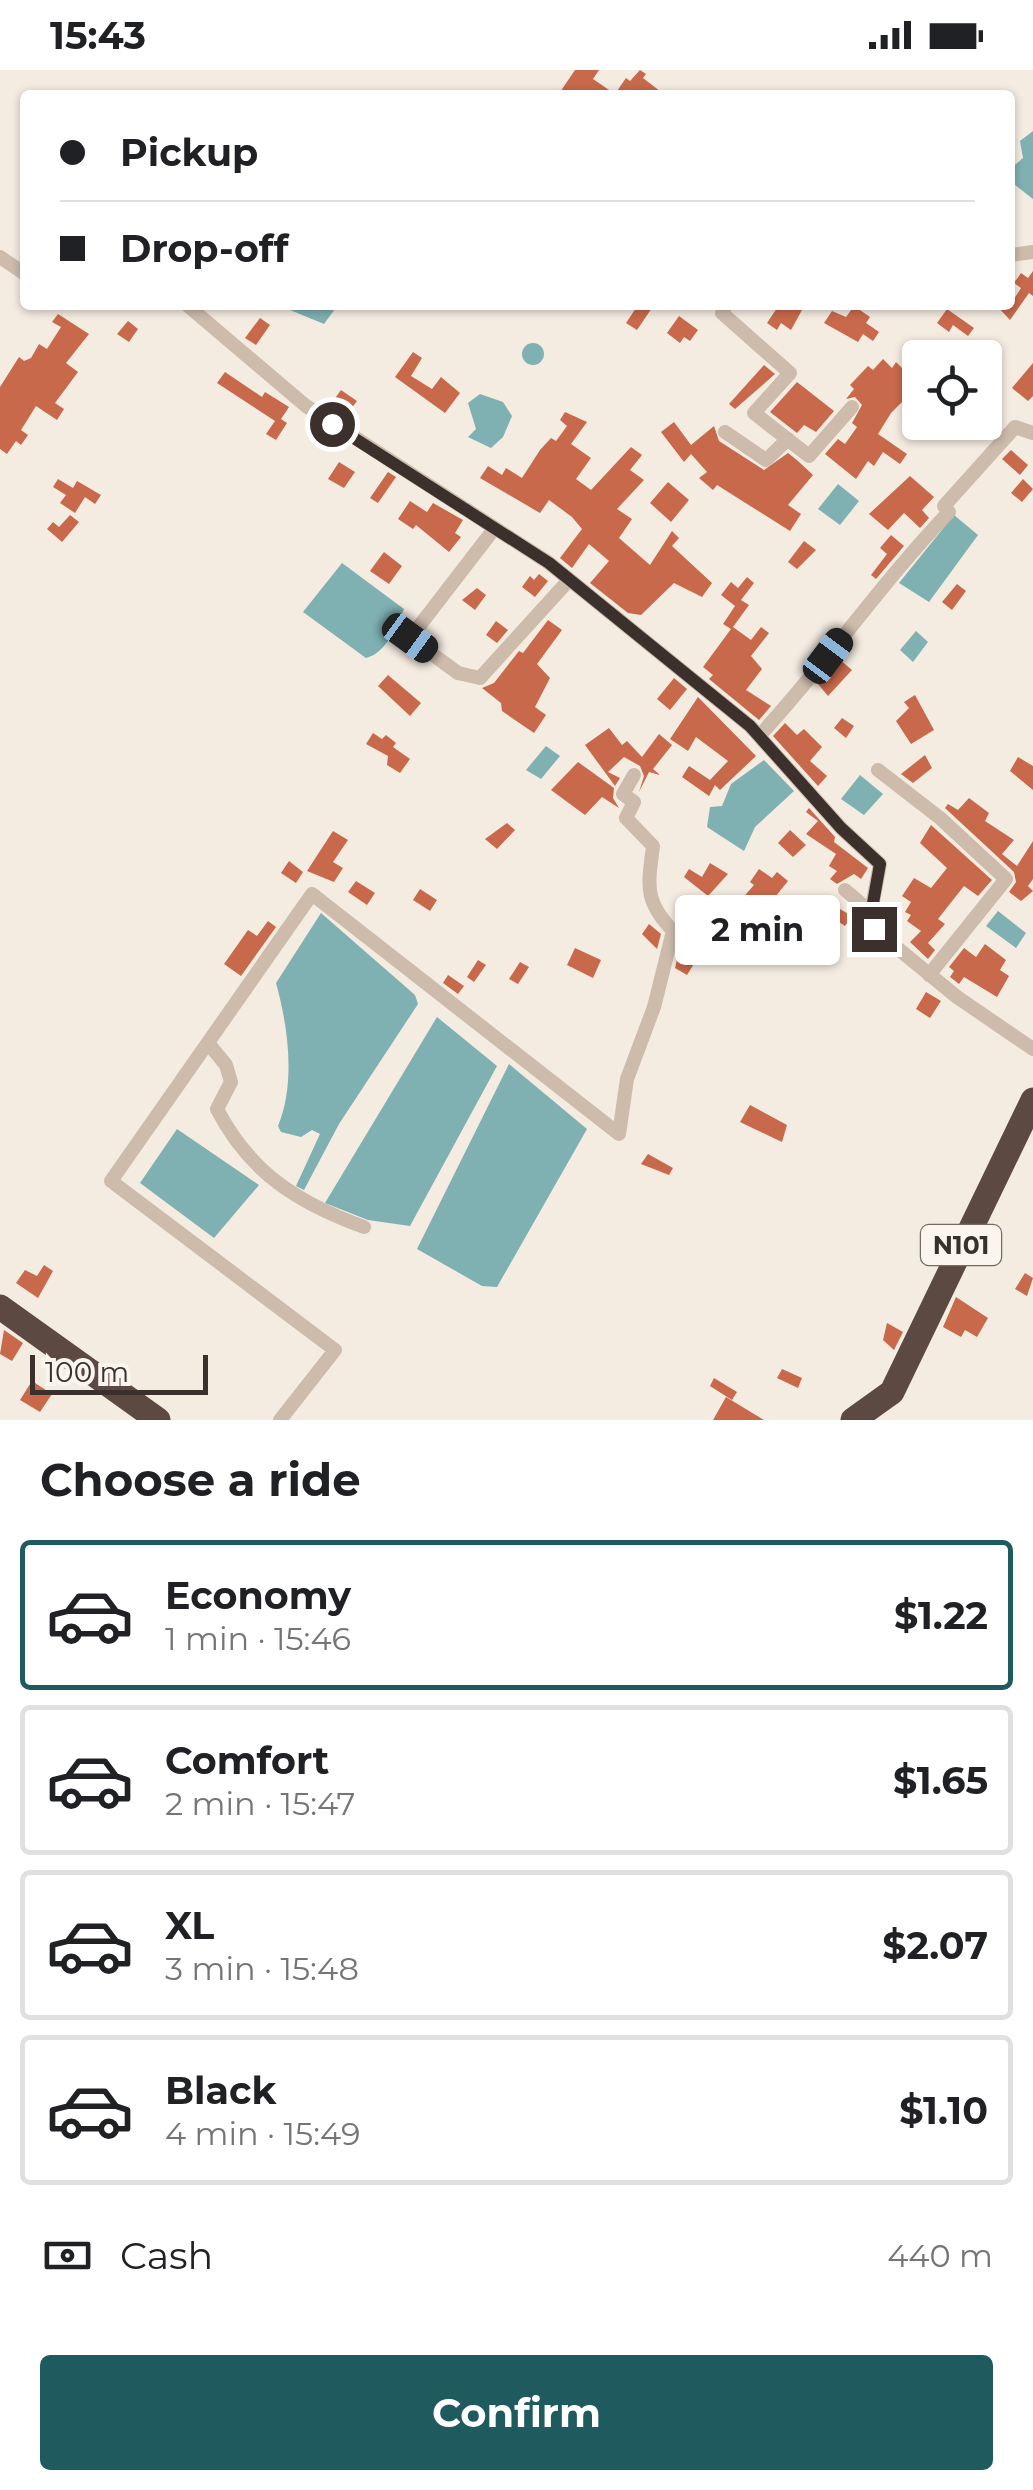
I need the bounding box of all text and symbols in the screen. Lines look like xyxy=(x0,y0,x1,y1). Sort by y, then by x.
text: 15:43 xyxy=(50,12,146,59)
text: Pickup xyxy=(120,129,258,176)
text: Drop-off xyxy=(120,225,289,272)
map controls xyxy=(902,340,1002,440)
button: locate xyxy=(902,340,1002,440)
route start xyxy=(310,402,355,447)
car xyxy=(377,608,443,668)
car xyxy=(798,623,858,689)
callout: 2 min xyxy=(674,894,839,964)
route end xyxy=(852,907,897,952)
text: 2 min xyxy=(711,910,804,949)
road number: N101 xyxy=(921,1225,1001,1265)
scale bar xyxy=(30,1350,208,1394)
text: 100 m xyxy=(45,1355,129,1389)
text: Choose a ride xyxy=(40,1452,361,1507)
icon: car xyxy=(45,1570,135,1660)
text: Economy xyxy=(165,1572,351,1619)
text: $1.22 xyxy=(894,1592,988,1639)
text: 1 min · 15:46 xyxy=(165,1619,351,1658)
icon: car xyxy=(45,1735,135,1825)
text: Comfort xyxy=(165,1737,329,1784)
text: $1.65 xyxy=(893,1757,988,1804)
text: 2 min · 15:47 xyxy=(165,1784,355,1823)
icon: car xyxy=(45,1900,135,1990)
text: XL xyxy=(165,1902,214,1949)
text: $2.07 xyxy=(882,1922,988,1969)
text: 3 min · 15:48 xyxy=(165,1949,359,1988)
icon: car xyxy=(45,2065,135,2155)
text: Black xyxy=(165,2067,276,2114)
text: $1.10 xyxy=(899,2087,988,2134)
text: 4 min · 15:49 xyxy=(165,2114,360,2153)
icon: cash xyxy=(40,2228,95,2283)
text: Cash xyxy=(120,2232,213,2279)
text: 440 m xyxy=(887,2236,993,2275)
button: Confirm xyxy=(40,2355,993,2470)

